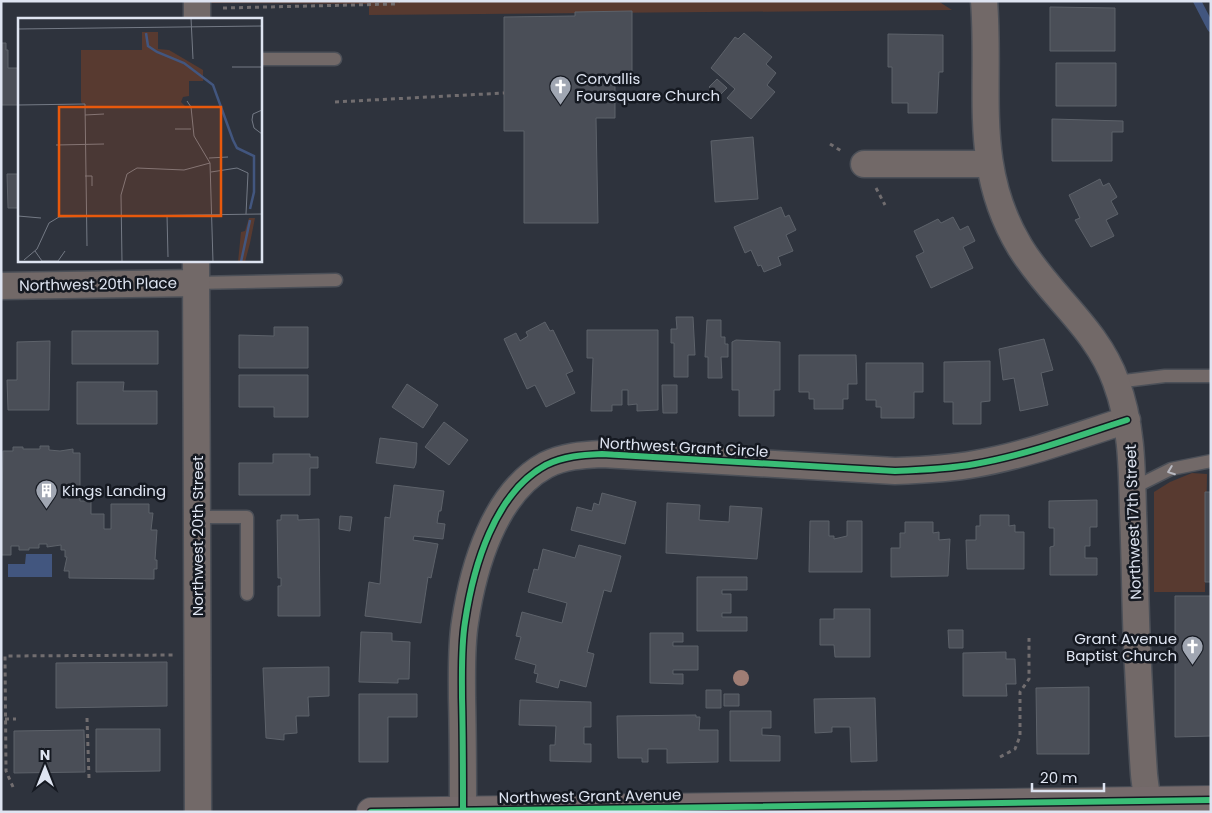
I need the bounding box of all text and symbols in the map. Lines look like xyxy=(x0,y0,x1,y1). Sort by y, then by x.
inset map xyxy=(18,18,261,261)
place label: Corvallis Foursquare Church xyxy=(576,68,720,106)
church icon: Corvallis Foursquare Church xyxy=(548,75,572,106)
street label: Northwest 20th Place xyxy=(19,272,177,296)
street label: Northwest Grant Circle xyxy=(599,432,769,462)
street label: Northwest 17th Street xyxy=(1120,444,1146,600)
street label: Northwest 20th Street xyxy=(187,456,208,616)
one-way arrow xyxy=(1167,465,1175,475)
building icon: Kings Landing xyxy=(34,478,58,509)
place label: Kings Landing xyxy=(62,480,166,501)
place label: Grant Avenue Baptist Church xyxy=(1066,628,1177,666)
church icon: Grant Avenue Baptist Church xyxy=(1181,635,1205,666)
north arrow xyxy=(20,743,70,793)
text: N xyxy=(40,745,50,765)
scale bar xyxy=(1032,760,1104,792)
text: 20 m xyxy=(1040,767,1078,788)
street label: Northwest Grant Avenue xyxy=(499,784,681,808)

